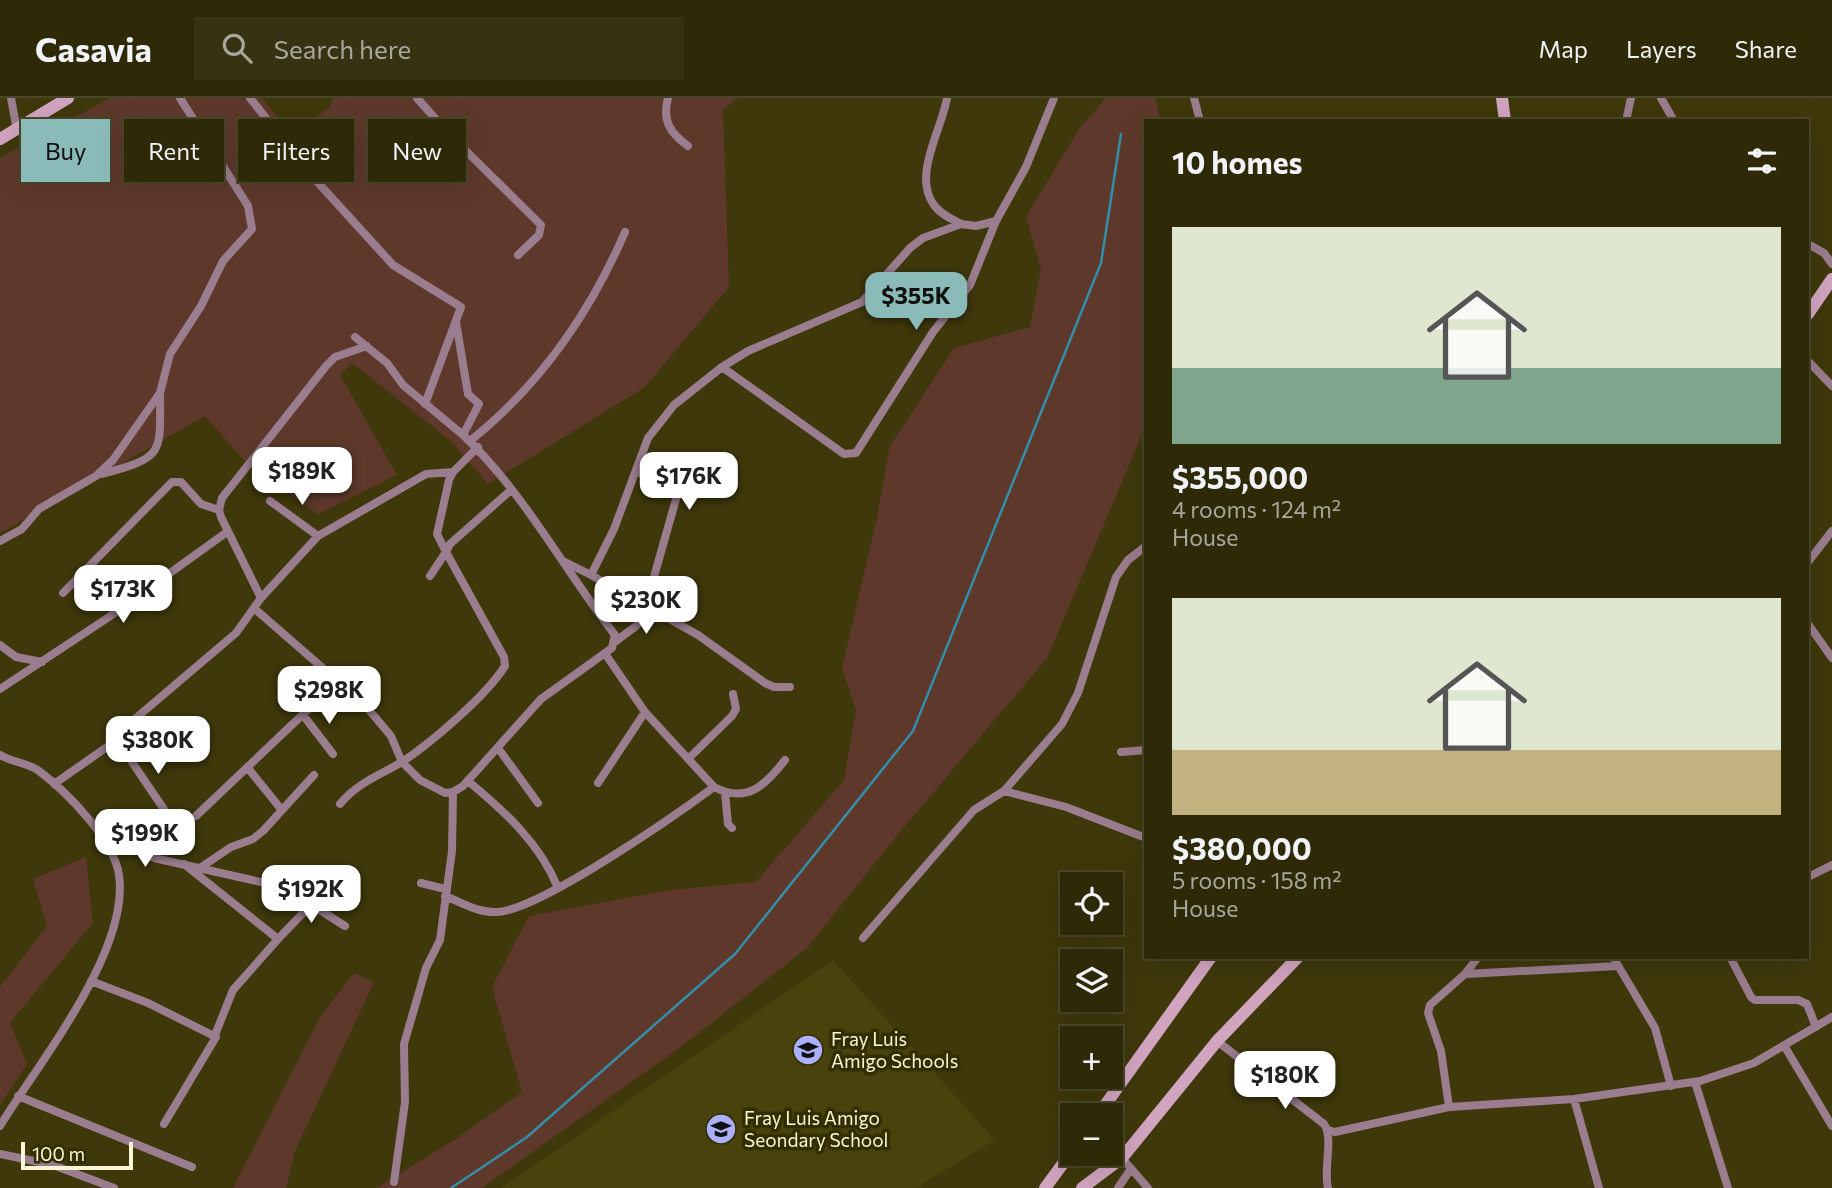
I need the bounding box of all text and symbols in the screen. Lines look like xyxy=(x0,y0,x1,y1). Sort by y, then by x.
search box xyxy=(194,17,684,80)
text: Casavia xyxy=(35,28,152,69)
icon: search xyxy=(218,29,256,67)
text: Search here xyxy=(274,33,411,64)
text: Map xyxy=(1539,34,1588,63)
text: Layers xyxy=(1626,34,1697,63)
text: Share xyxy=(1735,34,1797,63)
chip: Buy xyxy=(21,119,110,182)
chip: Rent xyxy=(124,119,224,182)
chip: Filters xyxy=(238,119,354,182)
chip: New xyxy=(368,119,466,182)
icon: filters xyxy=(1743,142,1781,180)
text: 10 homes xyxy=(1172,143,1302,180)
pin: $355K xyxy=(867,272,965,332)
icon: home xyxy=(1414,272,1540,398)
text: $355K xyxy=(881,281,951,309)
pin: $189K xyxy=(253,448,351,507)
pin: $176K xyxy=(640,452,738,512)
text: $189K xyxy=(268,456,336,484)
text: $355,000 xyxy=(1172,458,1308,495)
text: $176K xyxy=(656,461,722,489)
text: 4 rooms · 124 m² xyxy=(1172,495,1341,523)
text: House xyxy=(1172,523,1238,551)
pin: $173K xyxy=(74,566,172,625)
text: $173K xyxy=(90,574,156,602)
pin: $230K xyxy=(597,576,695,636)
text: $230K xyxy=(610,585,682,613)
icon: home xyxy=(1414,643,1540,769)
pin: $298K xyxy=(280,666,378,726)
text: $298K xyxy=(294,675,364,703)
pin: $380K xyxy=(109,716,207,776)
text: $380K xyxy=(122,725,194,753)
pin: $199K xyxy=(96,810,194,869)
text: $199K xyxy=(111,818,179,846)
text: $380,000 xyxy=(1172,829,1312,866)
pin: $192K xyxy=(262,866,360,925)
text: 5 rooms · 158 m² xyxy=(1172,866,1341,894)
map controls xyxy=(1060,872,1123,1166)
button: locate xyxy=(1060,872,1123,935)
text: $192K xyxy=(278,874,344,902)
text: House xyxy=(1172,894,1238,922)
button: layers xyxy=(1060,949,1123,1012)
button: + xyxy=(1060,1026,1123,1089)
place label: Fray Luis Amigo Schools xyxy=(831,1027,958,1072)
school or university icon: Fray Luis Amigo Schools xyxy=(791,1033,825,1067)
pin: $180K xyxy=(1236,1052,1334,1111)
text: $180K xyxy=(1250,1060,1320,1088)
button: − xyxy=(1060,1103,1123,1166)
place label: Fray Luis Amigo Seondary School xyxy=(744,1106,888,1151)
school or university icon: Fray Luis Amigo Seondary School xyxy=(704,1112,738,1146)
scale bar xyxy=(21,1139,133,1171)
text: 100 m xyxy=(32,1142,85,1165)

